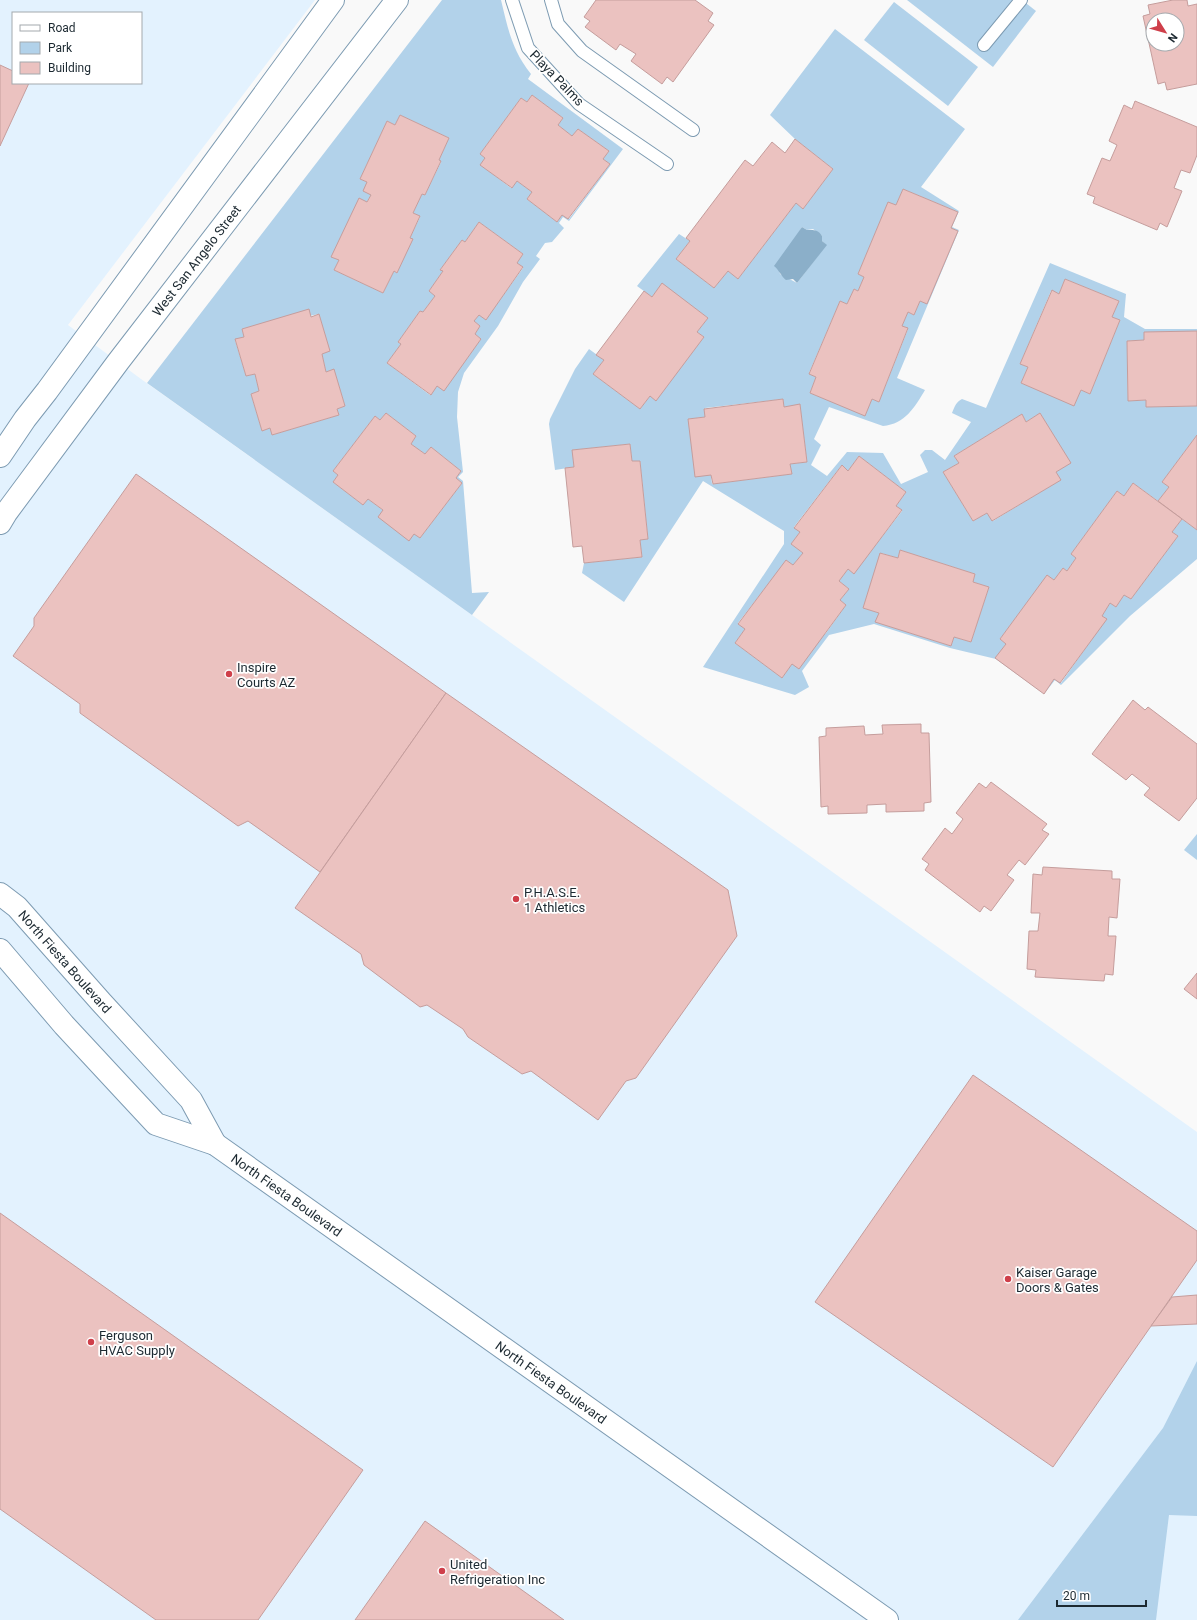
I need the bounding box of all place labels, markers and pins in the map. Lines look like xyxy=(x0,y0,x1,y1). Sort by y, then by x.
place label: Inspire Courts AZ xyxy=(237,660,295,690)
marker: Inspire Courts AZ xyxy=(224,669,234,679)
place label: P.H.A.S.E. 1 Athletics xyxy=(524,885,586,915)
marker: P.H.A.S.E. 1 Athletics xyxy=(511,894,521,904)
place label: Kaiser Garage Doors & Gates xyxy=(1016,1265,1099,1295)
marker: Kaiser Garage Doors & Gates xyxy=(1003,1274,1013,1284)
place label: Ferguson HVAC Supply xyxy=(99,1328,175,1358)
marker: Ferguson HVAC Supply xyxy=(86,1337,96,1347)
place label: United Refrigeration Inc xyxy=(450,1557,545,1587)
marker: United Refrigeration Inc xyxy=(437,1566,447,1576)

